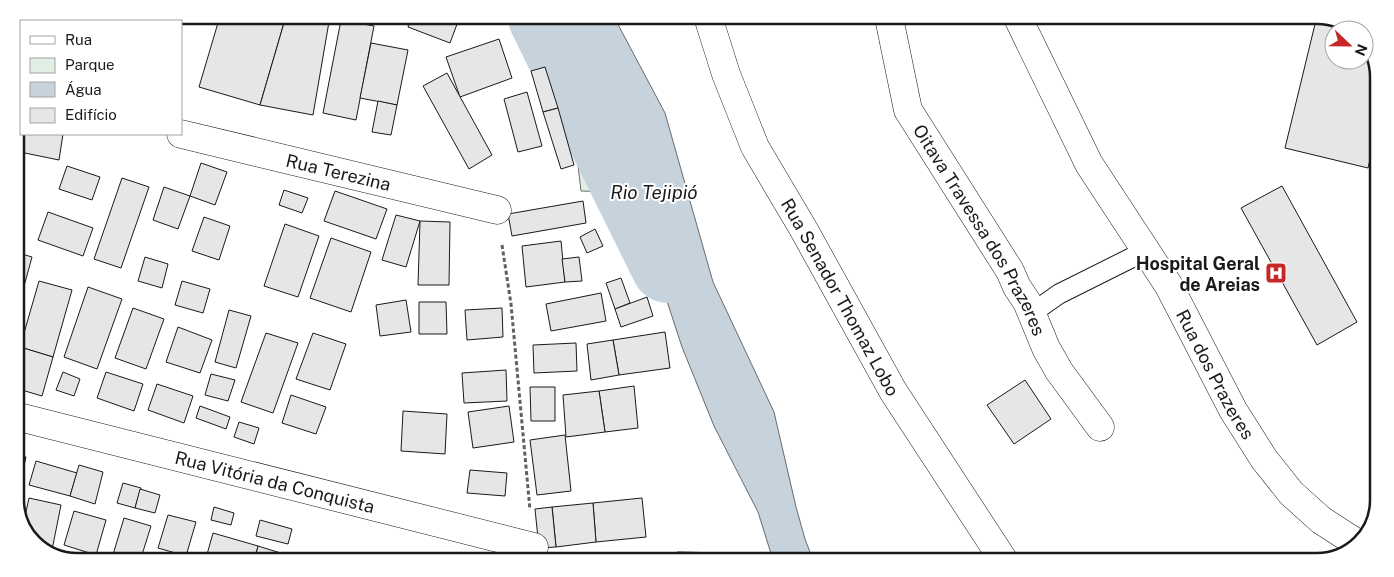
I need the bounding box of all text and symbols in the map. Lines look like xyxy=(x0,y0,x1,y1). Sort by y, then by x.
legend xyxy=(20,20,182,135)
north arrow xyxy=(1324,20,1374,70)
text: Rua xyxy=(65,31,92,48)
text: N xyxy=(1352,42,1371,58)
text: Parque xyxy=(65,56,115,73)
text: Água xyxy=(65,81,102,98)
text: Edifício xyxy=(65,106,117,123)
street label: Oitava Travessa dos Prazeres xyxy=(909,120,1050,339)
street label: Rua Terezina xyxy=(284,149,393,195)
water label: Rio Tejipió xyxy=(610,181,698,203)
street label: Rua Senador Thomaz Lobo xyxy=(777,194,904,399)
place label: Hospital Geral de Areias xyxy=(1136,253,1260,295)
hospital icon: Hospital Geral de Areias xyxy=(1264,261,1288,285)
street label: Rua dos Prazeres xyxy=(1172,306,1259,443)
street label: Rua Vitória da Conquista xyxy=(173,446,377,517)

